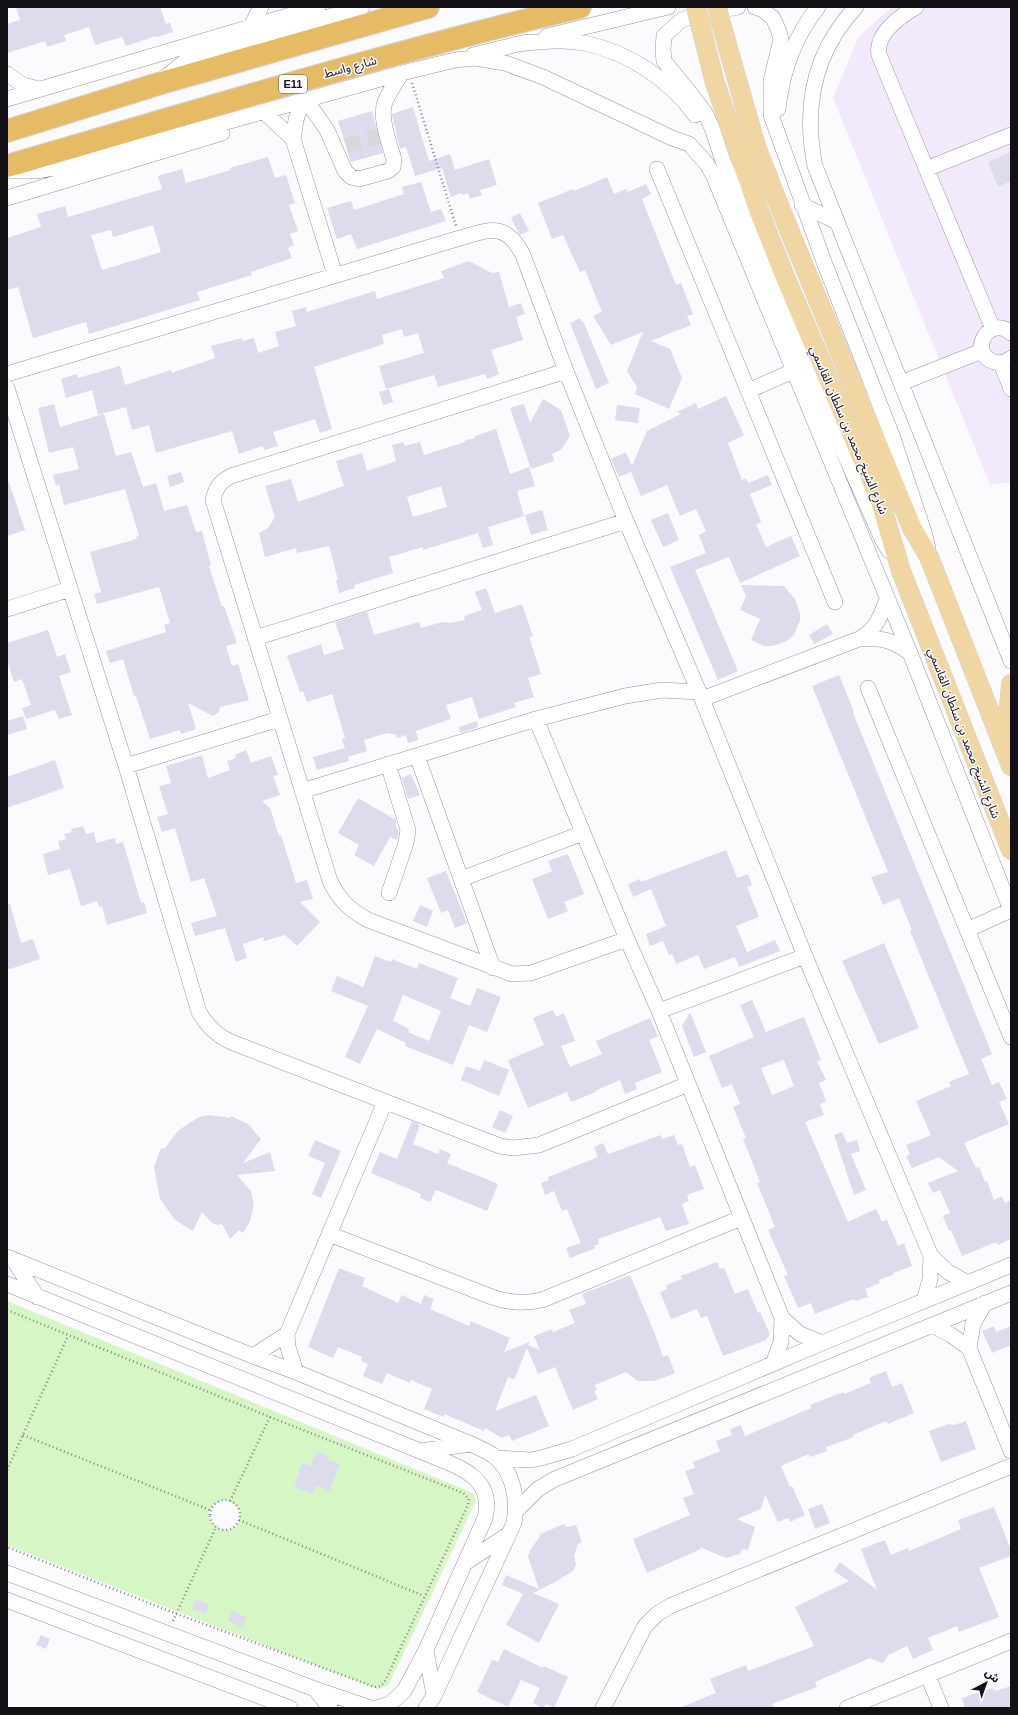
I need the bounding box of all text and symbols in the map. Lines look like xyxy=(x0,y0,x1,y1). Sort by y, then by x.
street label: شارع واسط xyxy=(322,53,379,83)
road number: E11 xyxy=(279,75,307,93)
street label: شارع الشيخ محمد بن سلطان القاسمي xyxy=(805,344,891,517)
street label: شارع الشيخ محمد بن سلطان القاسمي xyxy=(922,646,1003,821)
north arrow xyxy=(966,1663,1006,1703)
text: ش xyxy=(982,1666,1002,1686)

